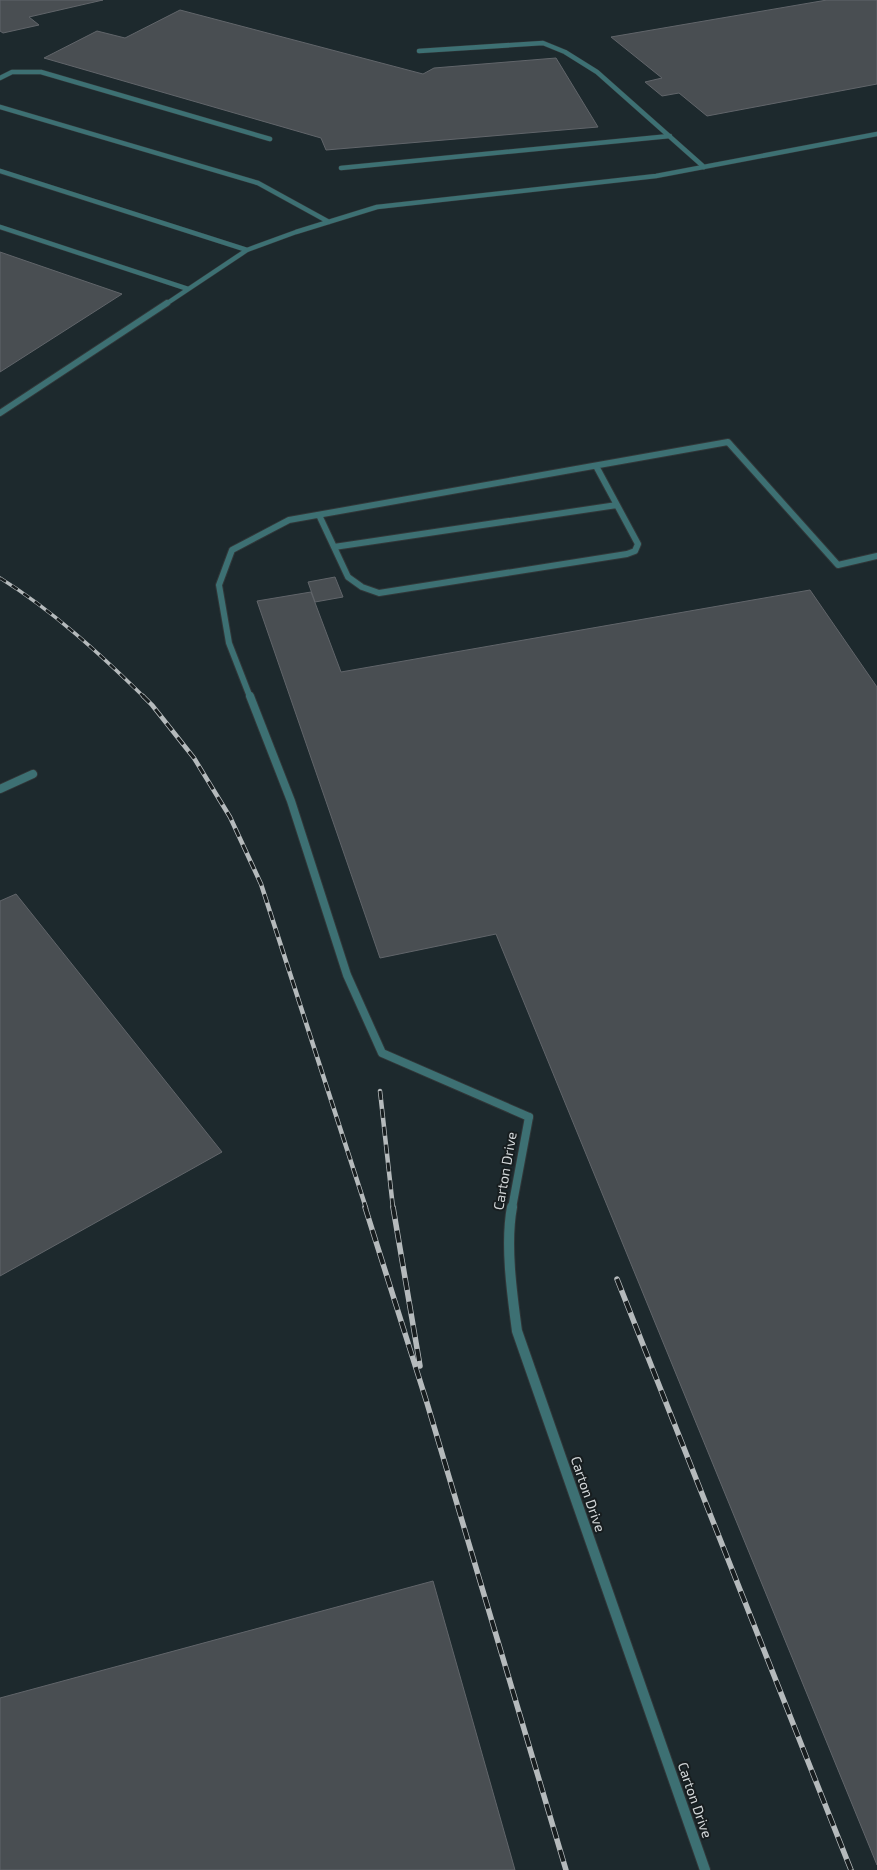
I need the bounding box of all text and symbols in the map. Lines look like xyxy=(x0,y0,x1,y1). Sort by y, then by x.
street label: Carton Drive xyxy=(489,1131,520,1211)
street label: Carton Drive xyxy=(568,1454,609,1534)
street label: Carton Drive xyxy=(675,1760,716,1840)

